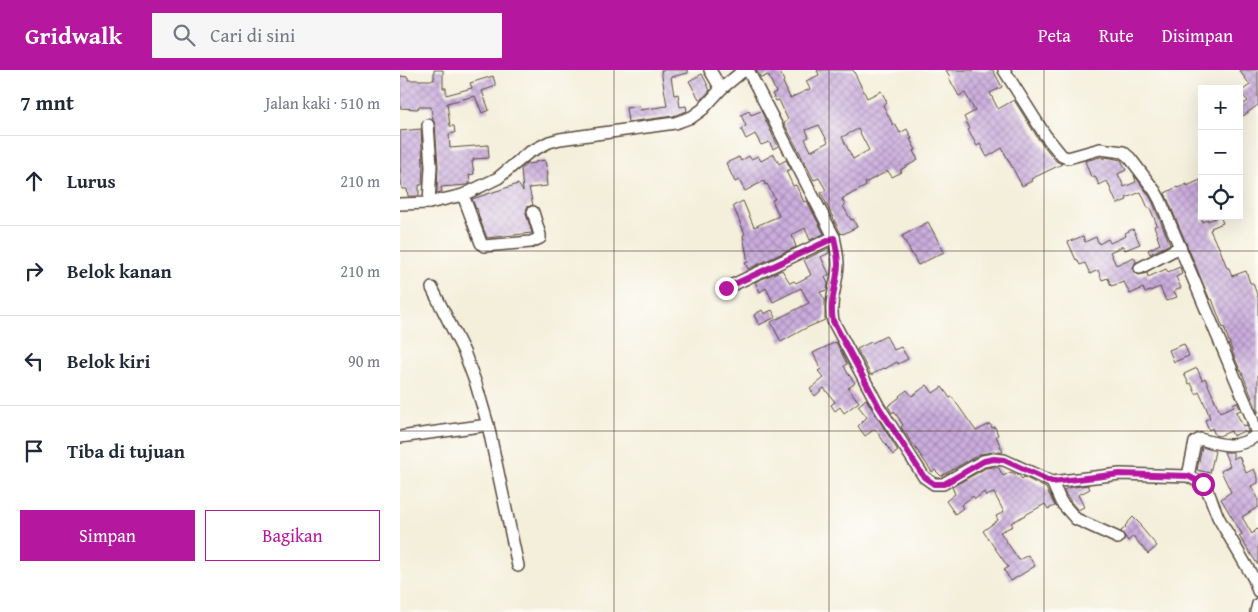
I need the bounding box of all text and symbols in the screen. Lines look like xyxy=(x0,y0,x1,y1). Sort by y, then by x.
search box xyxy=(152,13,502,58)
text: Gridwalk xyxy=(25,18,122,53)
icon: search xyxy=(170,21,198,49)
text: Cari di sini xyxy=(210,21,295,49)
text: Peta xyxy=(1038,22,1071,49)
text: Rute xyxy=(1099,22,1134,49)
text: Disimpan xyxy=(1162,22,1233,49)
map controls xyxy=(1198,85,1243,220)
button: + xyxy=(1198,85,1243,130)
text: 7 mnt xyxy=(20,87,74,118)
text: Jalan kaki · 510 m xyxy=(265,91,380,115)
button: − xyxy=(1198,130,1243,175)
icon: ahead xyxy=(20,167,48,195)
text: Lurus xyxy=(67,167,116,195)
text: 210 m xyxy=(340,169,380,193)
button: locate xyxy=(1198,175,1243,220)
icon: right xyxy=(20,257,48,285)
text: Belok kanan xyxy=(67,257,172,285)
text: 210 m xyxy=(340,259,380,283)
route end xyxy=(715,277,738,300)
icon: left xyxy=(20,347,48,375)
text: Belok kiri xyxy=(67,347,150,375)
text: 90 m xyxy=(348,349,380,373)
icon: arrive xyxy=(20,437,48,465)
text: Tiba di tujuan xyxy=(67,437,185,465)
route start xyxy=(1192,473,1215,496)
button: Simpan xyxy=(20,510,195,561)
button: Bagikan xyxy=(205,510,380,561)

